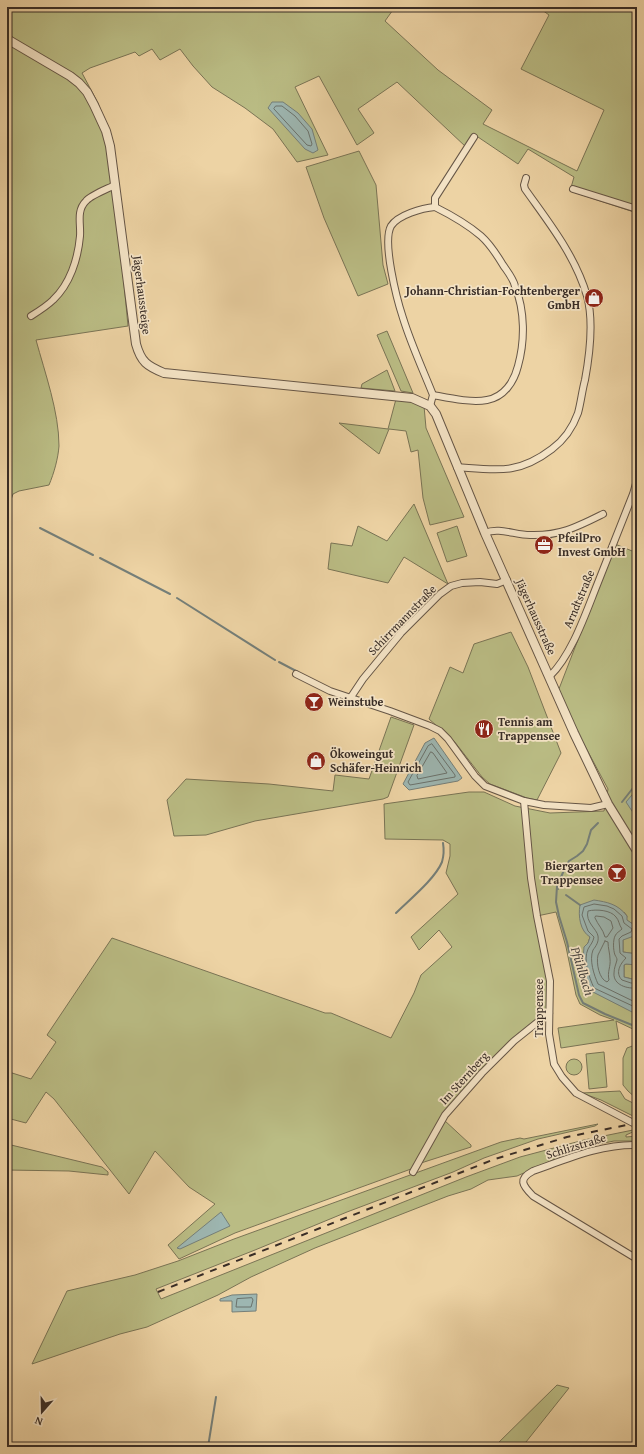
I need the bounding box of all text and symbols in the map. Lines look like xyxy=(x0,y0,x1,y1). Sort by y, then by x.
street label: Jägerhaussteige xyxy=(129,253,156,336)
place label: Johann-Christian-Fochtenberger GmbH xyxy=(404,282,580,313)
shop icon: Johann-Christian-Fochtenberger GmbH xyxy=(583,287,605,309)
place label: PfeilPro Invest GmbH xyxy=(558,529,626,560)
office icon: PfeilPro Invest GmbH xyxy=(533,534,555,556)
street label: Arndtstraße xyxy=(559,567,599,631)
street label: Jägerhausstraße xyxy=(511,574,561,658)
street label: Schirrmannstraße xyxy=(364,580,440,659)
bar icon: Weinstube xyxy=(303,691,325,713)
place label: Weinstube xyxy=(328,693,384,710)
place label: Tennis am Trappensee xyxy=(498,713,560,744)
restaurant icon: Tennis am Trappensee xyxy=(473,718,495,740)
place label: Ökoweingut Schäfer-Heinrich xyxy=(330,745,422,776)
shop icon: Ökoweingut Schäfer-Heinrich xyxy=(305,750,327,772)
place label: Biergarten Trappensee xyxy=(541,857,603,888)
bar icon: Biergarten Trappensee xyxy=(606,862,628,884)
water label: Pfühlbach xyxy=(566,943,599,998)
street label: Trappensee xyxy=(530,978,547,1037)
street label: Im Sternberg xyxy=(435,1047,492,1108)
street label: Schlizstraße xyxy=(544,1128,608,1163)
north arrow xyxy=(22,1392,62,1432)
text: N xyxy=(32,1412,45,1430)

